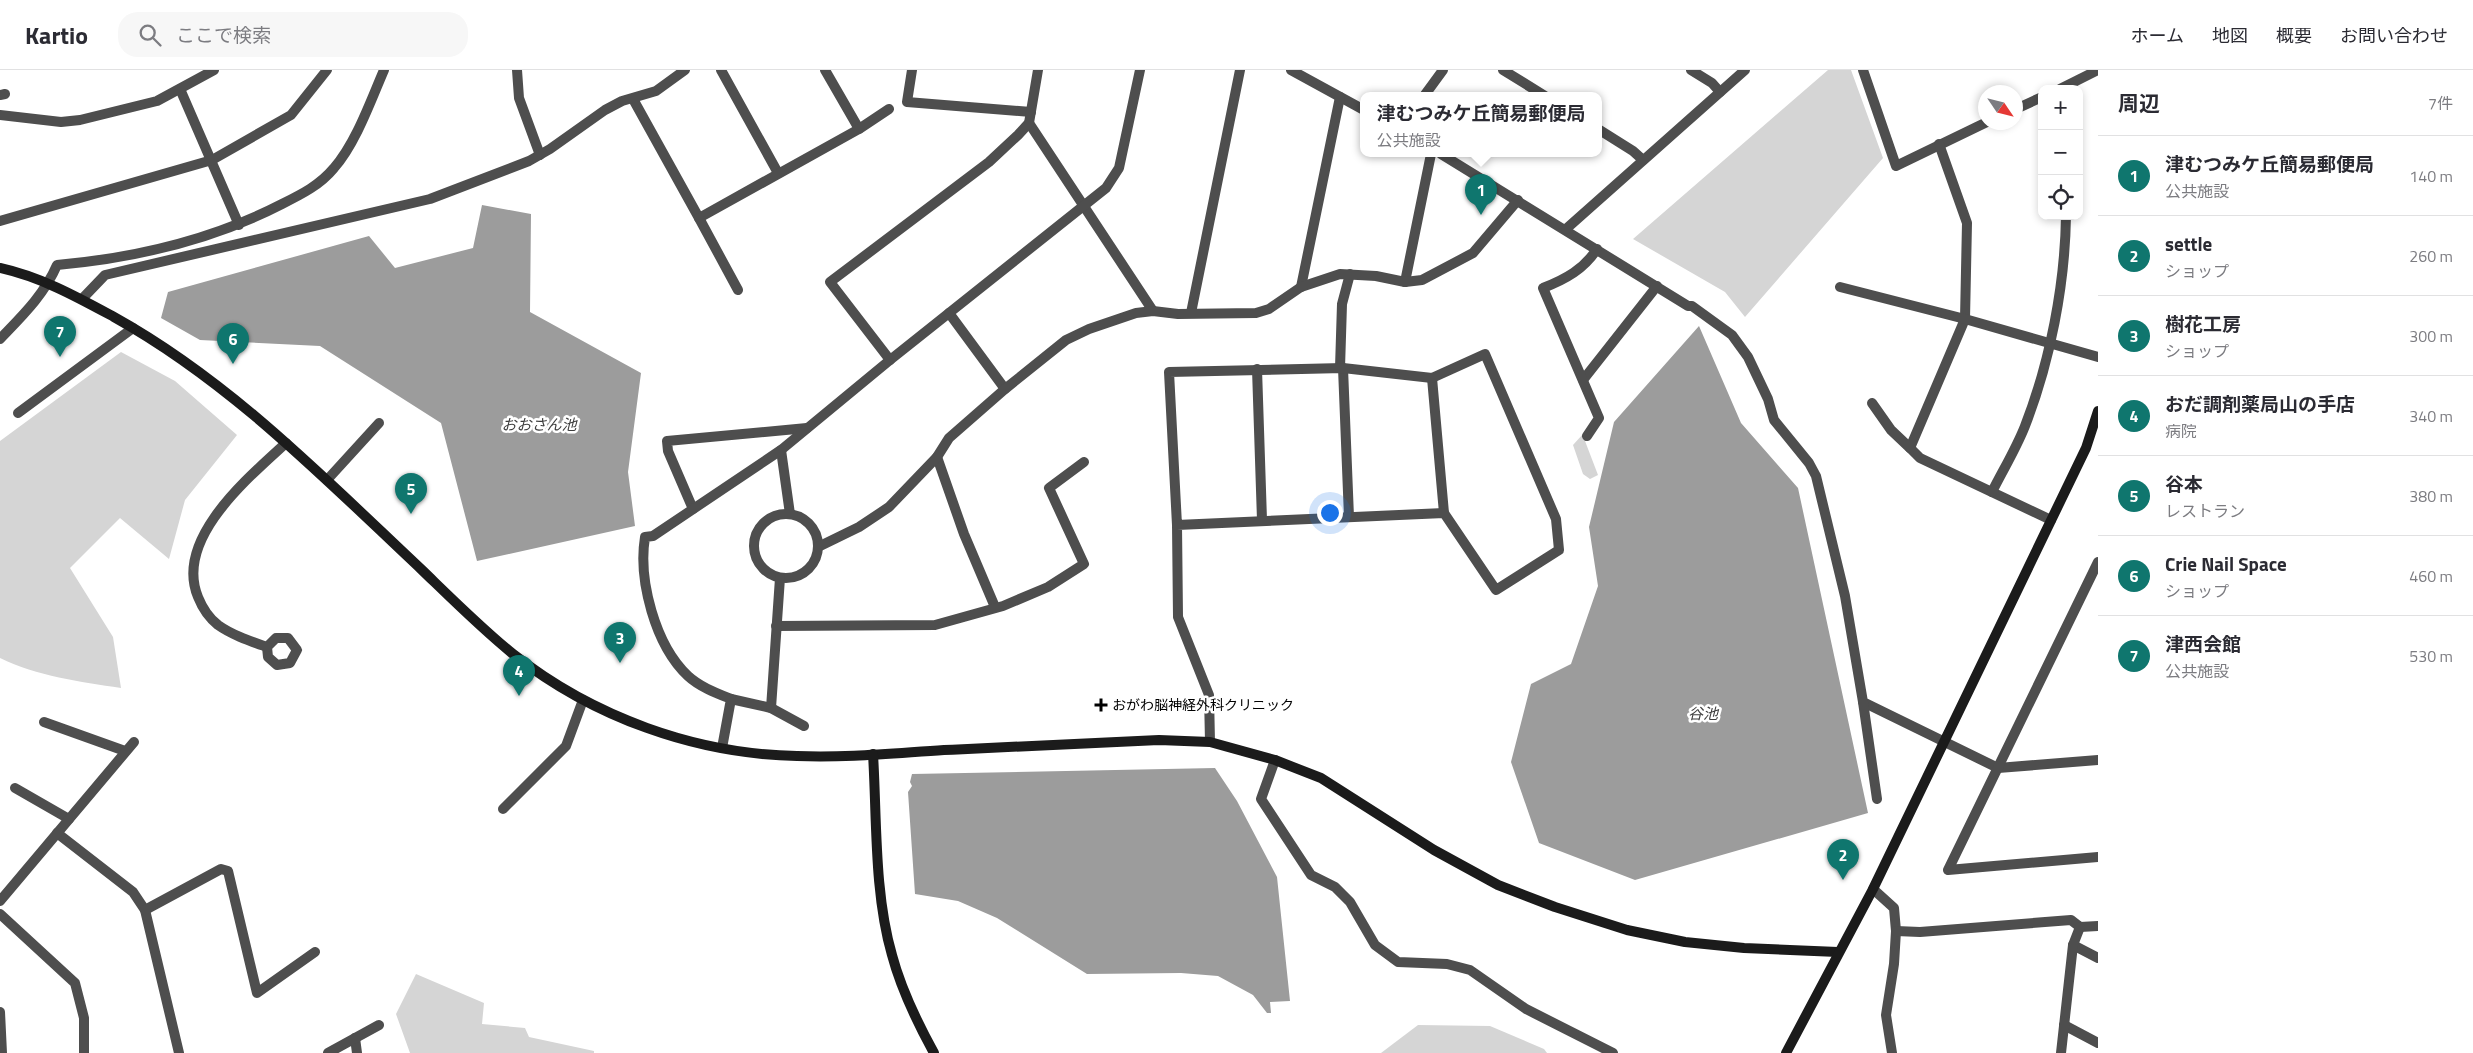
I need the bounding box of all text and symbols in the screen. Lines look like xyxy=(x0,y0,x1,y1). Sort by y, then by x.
search box xyxy=(118,12,468,57)
text: Kartio xyxy=(25,17,88,53)
text: ここで検索 xyxy=(176,20,271,49)
icon: search xyxy=(136,21,164,49)
text: ホーム xyxy=(2131,22,2184,49)
text: 地図 xyxy=(2212,22,2248,49)
text: 概要 xyxy=(2276,22,2312,49)
text: お問い合わせ xyxy=(2340,22,2448,49)
north arrow xyxy=(1978,85,2023,130)
map controls xyxy=(2038,85,2083,220)
button: + xyxy=(2038,85,2083,130)
text: 周辺 xyxy=(2118,87,2160,119)
text: 7件 xyxy=(2428,91,2453,115)
popup xyxy=(1360,92,1602,157)
text: 津むつみケ丘簡易郵便局 xyxy=(1376,98,1586,127)
text: 公共施設 xyxy=(1376,128,1441,152)
button: − xyxy=(2038,130,2083,175)
text: 津むつみケ丘簡易郵便局 xyxy=(2165,149,2374,178)
text: 1 xyxy=(2130,164,2138,188)
text: 140 m xyxy=(2409,164,2453,188)
pin: 1 xyxy=(1465,174,1497,215)
button: locate xyxy=(2038,175,2083,220)
text: 公共施設 xyxy=(2165,179,2229,203)
text: settle xyxy=(2165,229,2212,258)
text: 2 xyxy=(2130,244,2138,268)
text: 260 m xyxy=(2409,244,2453,268)
text: ショップ xyxy=(2165,259,2229,283)
text: 樹花工房 xyxy=(2165,309,2241,338)
pin: 7 xyxy=(44,316,76,357)
pin: 6 xyxy=(217,323,249,364)
text: 3 xyxy=(2130,324,2138,348)
text: 300 m xyxy=(2409,324,2453,348)
text: ショップ xyxy=(2165,339,2229,363)
text: おだ調剤薬局山の手店 xyxy=(2165,389,2355,418)
text: 4 xyxy=(2130,404,2138,428)
text: 340 m xyxy=(2409,404,2453,428)
water label: おおさん池 xyxy=(501,413,578,436)
text: 病院 xyxy=(2165,419,2197,443)
text: 谷本 xyxy=(2165,469,2203,498)
pin: 5 xyxy=(395,473,427,514)
text: 5 xyxy=(2130,484,2138,508)
text: 380 m xyxy=(2409,484,2453,508)
text: レストラン xyxy=(2165,499,2245,523)
your location xyxy=(1317,500,1343,526)
text: Crie Nail Space xyxy=(2165,549,2287,578)
text: 6 xyxy=(2130,564,2138,588)
text: 460 m xyxy=(2409,564,2453,588)
text: ショップ xyxy=(2165,579,2229,603)
pin: 3 xyxy=(604,622,636,663)
text: 津西会館 xyxy=(2165,629,2241,658)
text: 7 xyxy=(2130,644,2138,668)
text: 530 m xyxy=(2409,644,2453,668)
pin: 4 xyxy=(503,655,535,696)
text: 公共施設 xyxy=(2165,659,2229,683)
place label: おがわ脳神経外科クリニック xyxy=(1112,694,1294,715)
marker: おがわ脳神経外科クリニック xyxy=(1094,698,1108,712)
water label: 谷池 xyxy=(1688,702,1720,725)
pin: 2 xyxy=(1827,839,1859,880)

